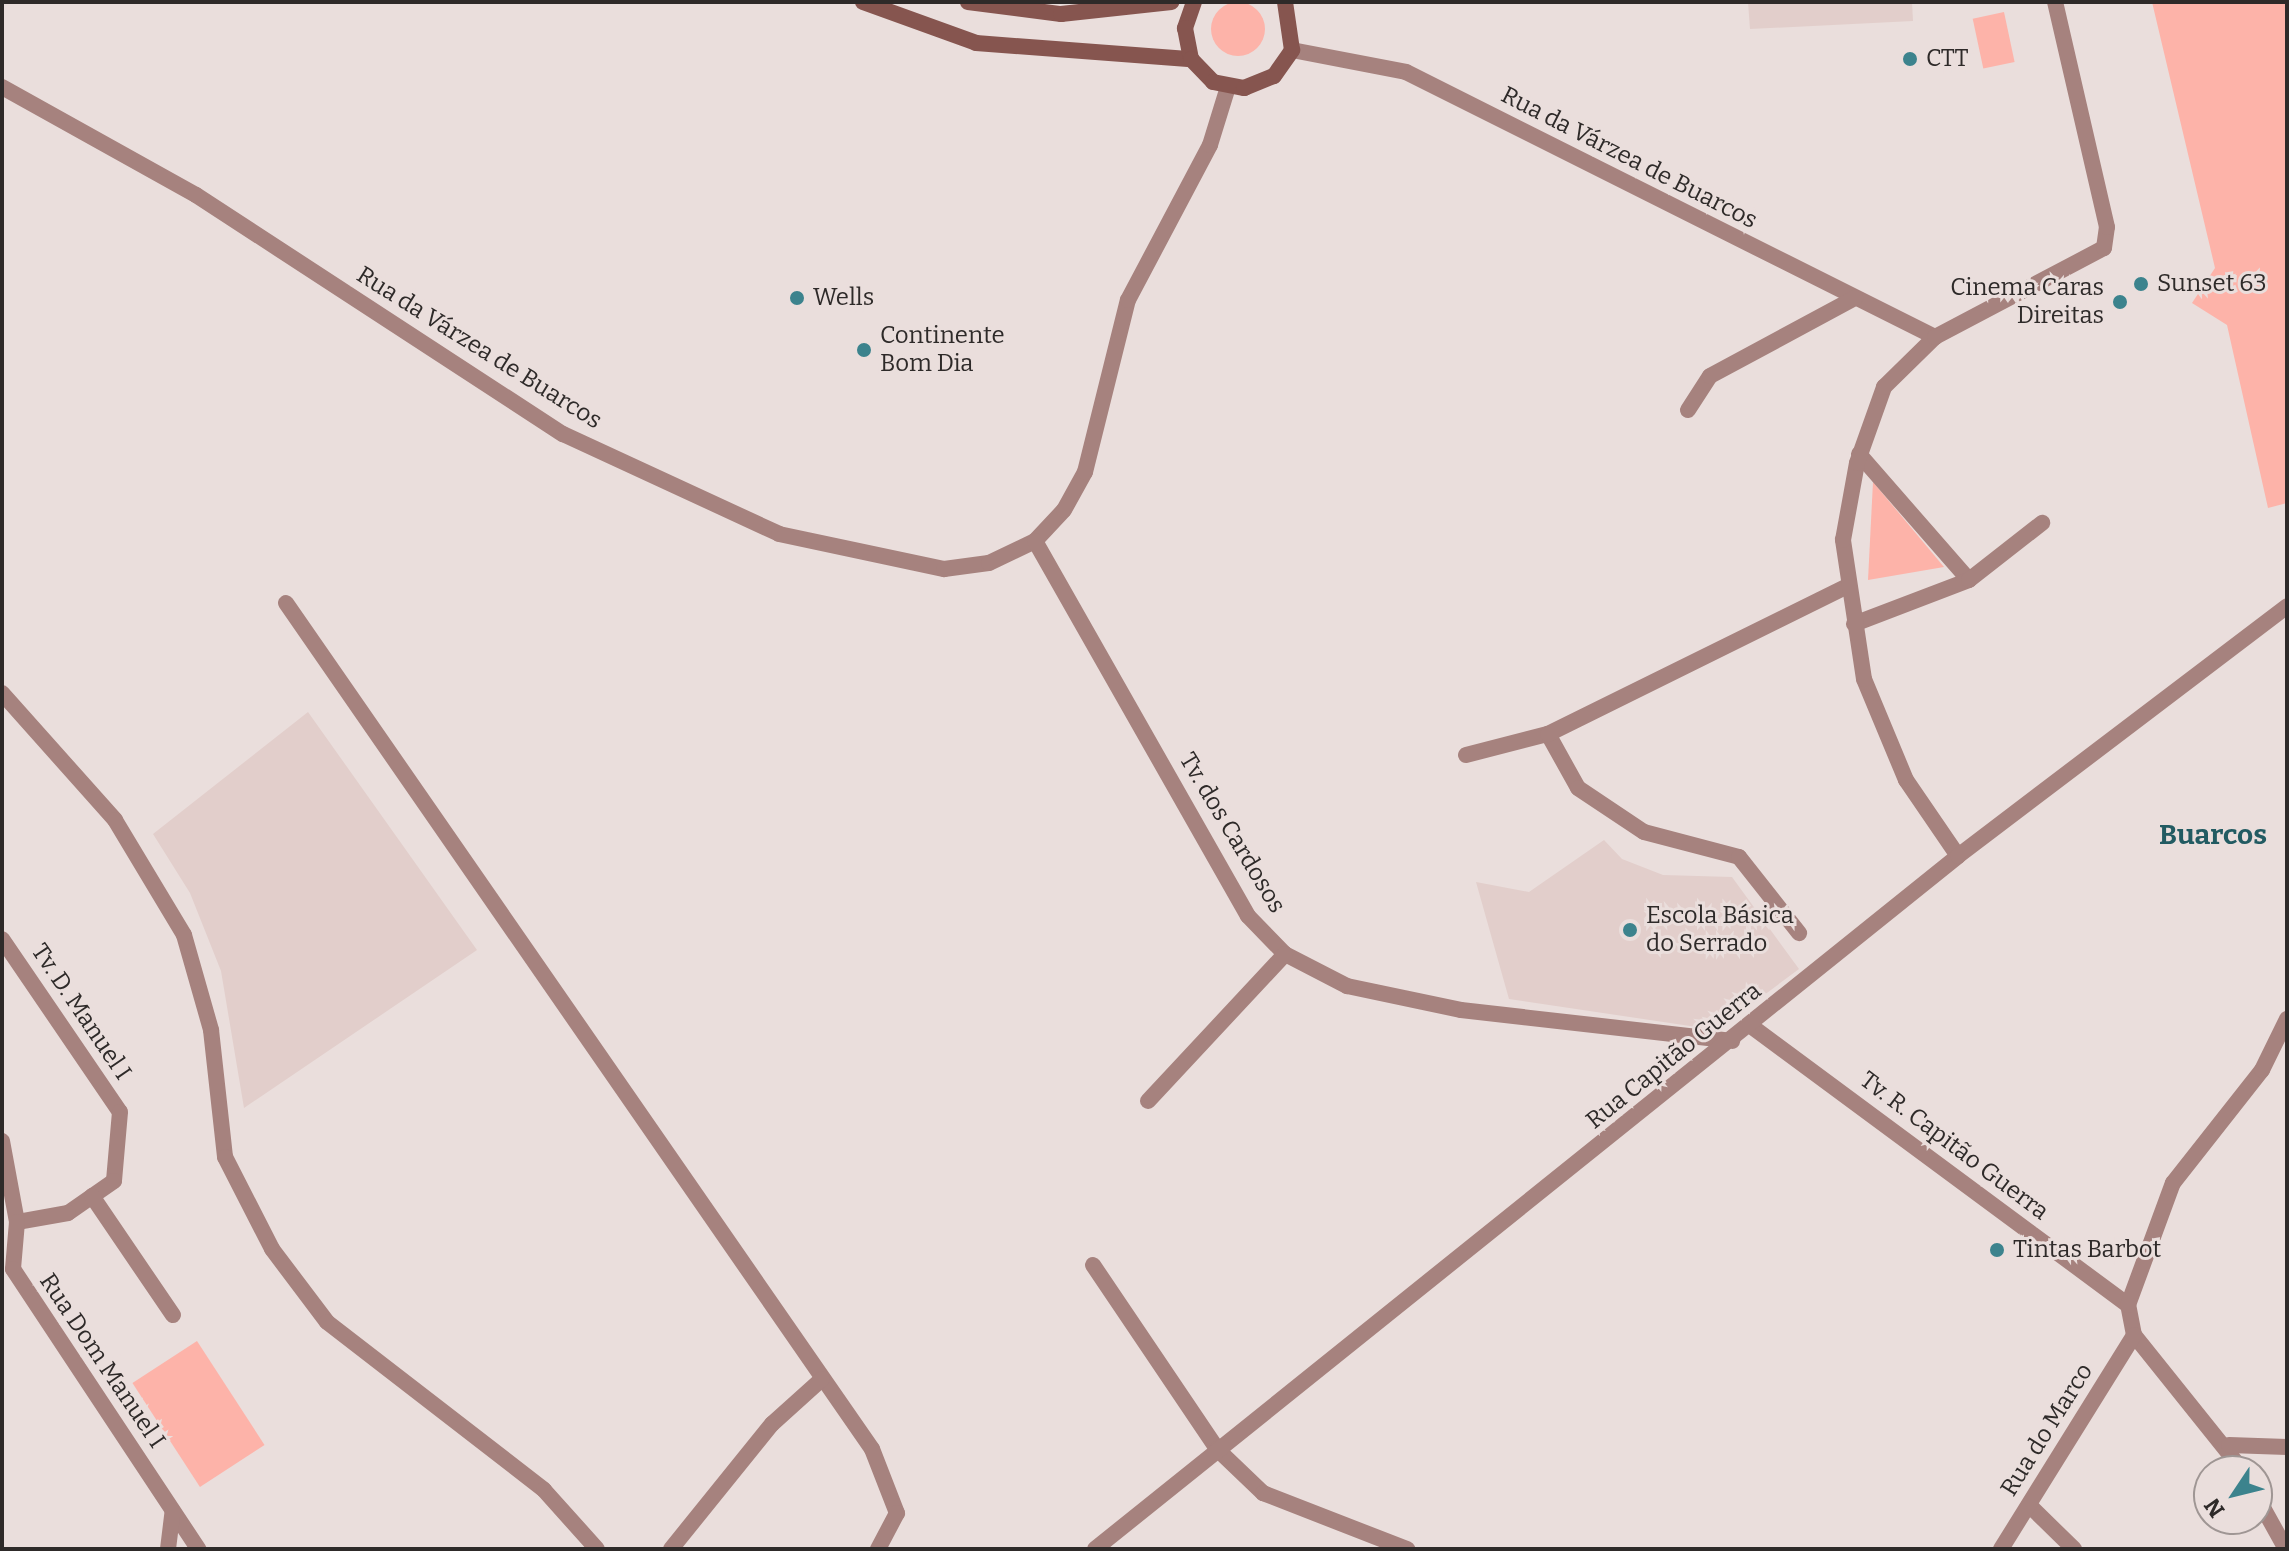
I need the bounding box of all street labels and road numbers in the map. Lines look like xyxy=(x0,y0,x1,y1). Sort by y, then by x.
street label: Rua da Várzea de Buarcos xyxy=(1496,81,1762,235)
street label: Rua da Várzea de Buarcos xyxy=(351,261,607,435)
street label: Tv. dos Cardosos xyxy=(1173,748,1291,918)
street label: Tv. D. Manuel I xyxy=(25,938,137,1086)
street label: Rua Capitão Guerra xyxy=(1581,977,1767,1135)
street label: Tv. R. Capitão Guerra xyxy=(1854,1066,2054,1226)
street label: Rua Dom Manuel I xyxy=(33,1268,171,1454)
street label: Rua do Marco xyxy=(1995,1358,2099,1502)

